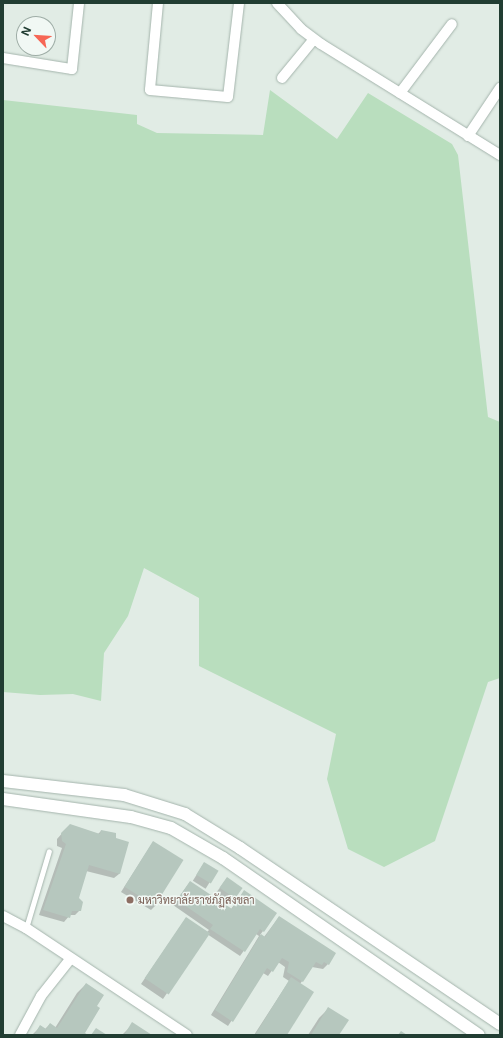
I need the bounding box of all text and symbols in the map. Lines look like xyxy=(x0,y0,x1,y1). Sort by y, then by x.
north arrow xyxy=(16,16,56,56)
text: N xyxy=(18,25,34,38)
place label: มหาวิทยาลัยราชภัฏสงขลา xyxy=(138,893,255,907)
marker: มหาวิทยาลัยราชภัฏสงขลา xyxy=(125,895,135,905)

